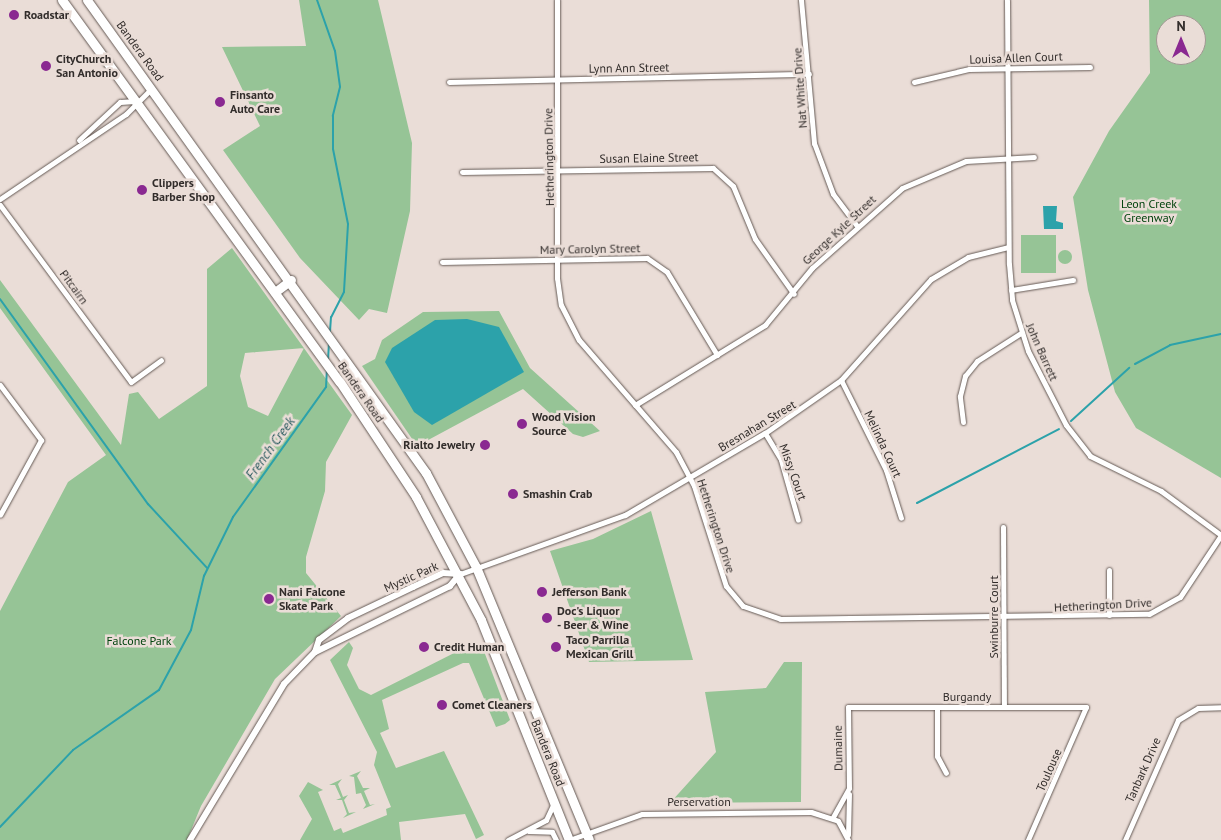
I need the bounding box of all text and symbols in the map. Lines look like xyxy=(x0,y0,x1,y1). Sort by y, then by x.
place label: Roadstar xyxy=(24,8,69,22)
marker: Roadstar xyxy=(8,9,20,21)
north arrow xyxy=(1156,15,1206,65)
text: N xyxy=(1176,17,1186,35)
street label: Bandera Road xyxy=(113,18,167,84)
street label: Nat White Drive xyxy=(790,47,810,129)
street label: Louisa Allen Court xyxy=(969,49,1063,67)
place label: CityChurch San Antonio xyxy=(56,52,118,80)
marker: CityChurch San Antonio xyxy=(40,60,52,72)
street label: Lynn Ann Street xyxy=(588,60,670,76)
place label: Finsanto Auto Care xyxy=(230,88,280,116)
marker: Finsanto Auto Care xyxy=(214,96,226,108)
street label: Hetherington Drive xyxy=(541,108,557,206)
street label: Susan Elaine Street xyxy=(599,150,699,166)
place label: Clippers Barber Shop xyxy=(152,176,215,204)
marker: Clippers Barber Shop xyxy=(136,184,148,196)
street label: George Kyle Street xyxy=(799,192,879,268)
park label: Leon Creek Greenway xyxy=(1121,197,1177,225)
street label: Mary Carolyn Street xyxy=(539,241,641,257)
street label: Pitcairn xyxy=(57,267,91,307)
street label: John Barrett xyxy=(1023,321,1061,383)
street label: Bandera Road xyxy=(335,359,387,425)
street label: Bresnahan Street xyxy=(716,397,798,455)
street label: Melinda Court xyxy=(861,408,905,480)
place label: Wood Vision Source xyxy=(532,410,596,438)
water label: French Creek xyxy=(242,413,298,483)
marker: Wood Vision Source xyxy=(516,418,528,430)
place label: Rialto Jewelry xyxy=(403,438,475,452)
marker: Rialto Jewelry xyxy=(479,439,491,451)
street label: Missy Court xyxy=(776,442,810,502)
street label: Hetherington Drive xyxy=(694,477,738,575)
place label: Smashin Crab xyxy=(523,487,593,501)
marker: Smashin Crab xyxy=(507,488,519,500)
street label: Mystic Park xyxy=(382,559,440,595)
street label: Swinburre Court xyxy=(987,575,1001,659)
place label: Nani Falcone Skate Park xyxy=(279,585,345,613)
place label: Jefferson Bank xyxy=(552,585,627,599)
marker: Jefferson Bank xyxy=(536,586,548,598)
marker: Nani Falcone Skate Park xyxy=(263,593,275,605)
street label: Hetherington Drive xyxy=(1054,595,1152,615)
place label: Doc's Liquor - Beer & Wine xyxy=(557,604,630,632)
marker: Doc's Liquor - Beer & Wine xyxy=(541,612,553,624)
place label: Taco Parrilla Mexican Grill xyxy=(566,633,633,661)
park label: Falcone Park xyxy=(106,634,172,648)
place label: Credit Human xyxy=(434,640,504,654)
marker: Credit Human xyxy=(418,641,430,653)
marker: Taco Parrilla Mexican Grill xyxy=(550,641,562,653)
street label: Burgandy xyxy=(943,690,991,704)
place label: Comet Cleaners xyxy=(452,698,532,712)
marker: Comet Cleaners xyxy=(436,699,448,711)
street label: Bandera Road xyxy=(528,718,568,788)
street label: Dumaine xyxy=(830,725,846,771)
street label: Tanbark Drive xyxy=(1122,735,1164,805)
street label: Toulouse xyxy=(1033,746,1065,794)
street label: Perservation xyxy=(667,795,731,809)

